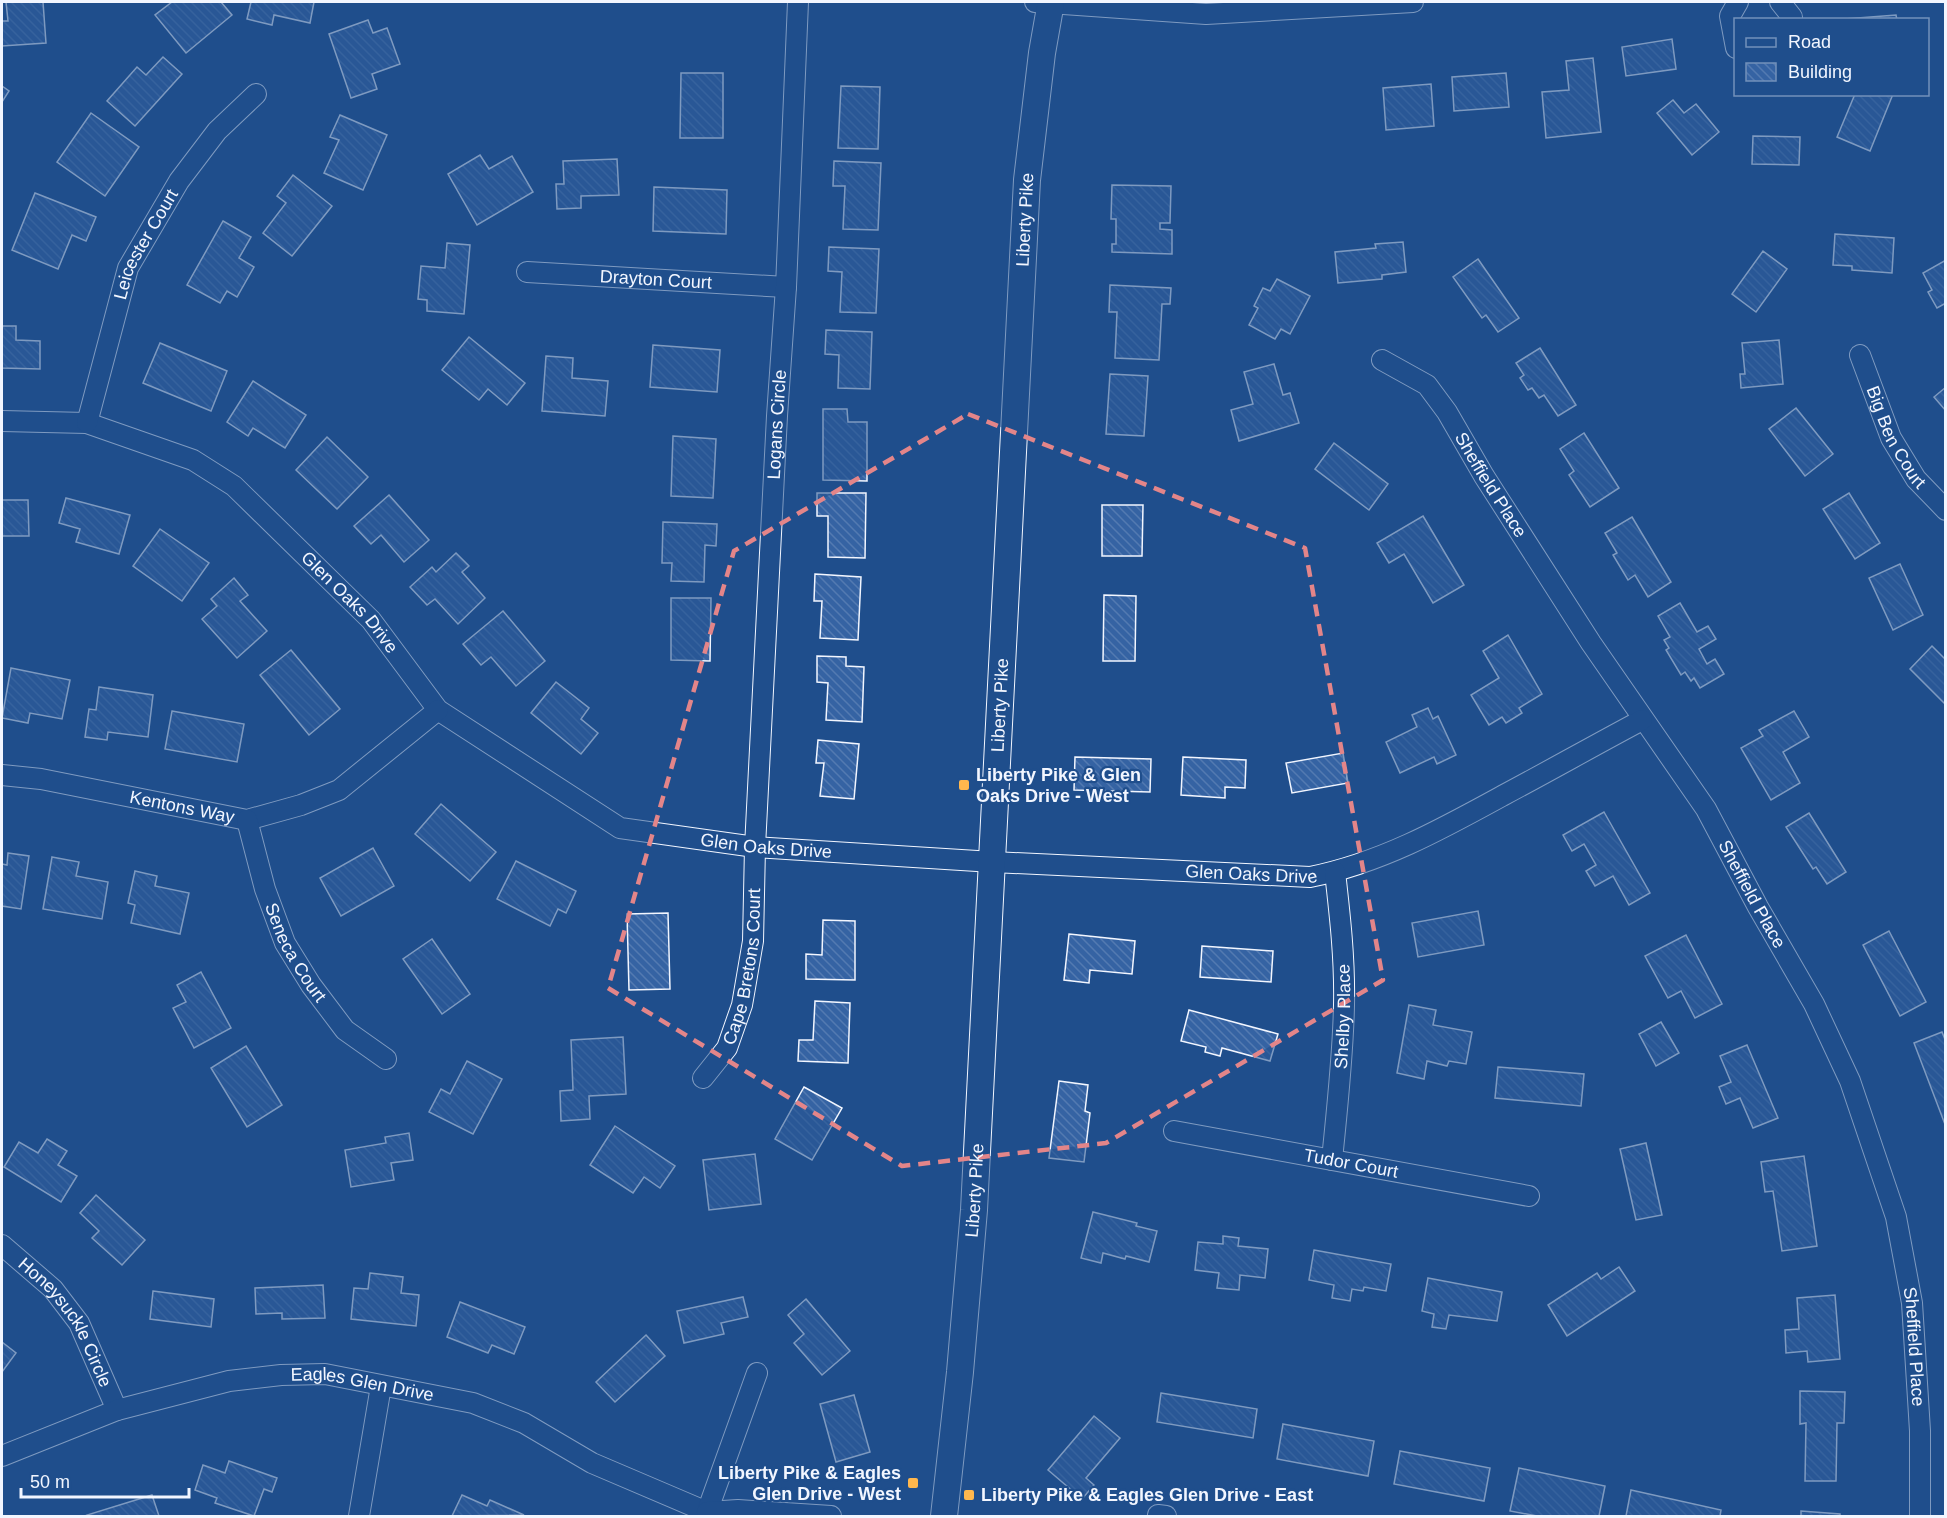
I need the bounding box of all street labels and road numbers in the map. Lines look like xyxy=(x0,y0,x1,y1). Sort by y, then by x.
street label: Liberty Pike xyxy=(1013,172,1038,267)
street label: Leicester Court xyxy=(110,186,182,302)
street label: Drayton Court xyxy=(599,266,712,293)
street label: Logans Circle xyxy=(764,369,790,480)
street label: Big Ben Court xyxy=(1863,383,1930,493)
street label: Sheffield Place xyxy=(1451,429,1531,541)
street label: Glen Oaks Drive xyxy=(297,547,402,657)
street label: Liberty Pike xyxy=(988,658,1012,753)
street label: Kentons Way xyxy=(128,787,236,827)
street label: Glen Oaks Drive xyxy=(699,829,833,862)
street label: Sheffield Place xyxy=(1714,837,1790,952)
street label: Glen Oaks Drive xyxy=(1185,861,1319,887)
street label: Cape Bretons Court xyxy=(719,888,764,1048)
street label: Seneca Court xyxy=(261,900,330,1006)
street label: Shelby Place xyxy=(1331,964,1354,1070)
street label: Liberty Pike xyxy=(962,1143,987,1238)
street label: Tudor Court xyxy=(1302,1145,1400,1182)
street label: Honeysuckle Circle xyxy=(14,1254,116,1390)
street label: Sheffield Place xyxy=(1899,1285,1928,1407)
street label: Eagles Glen Drive xyxy=(290,1364,436,1405)

